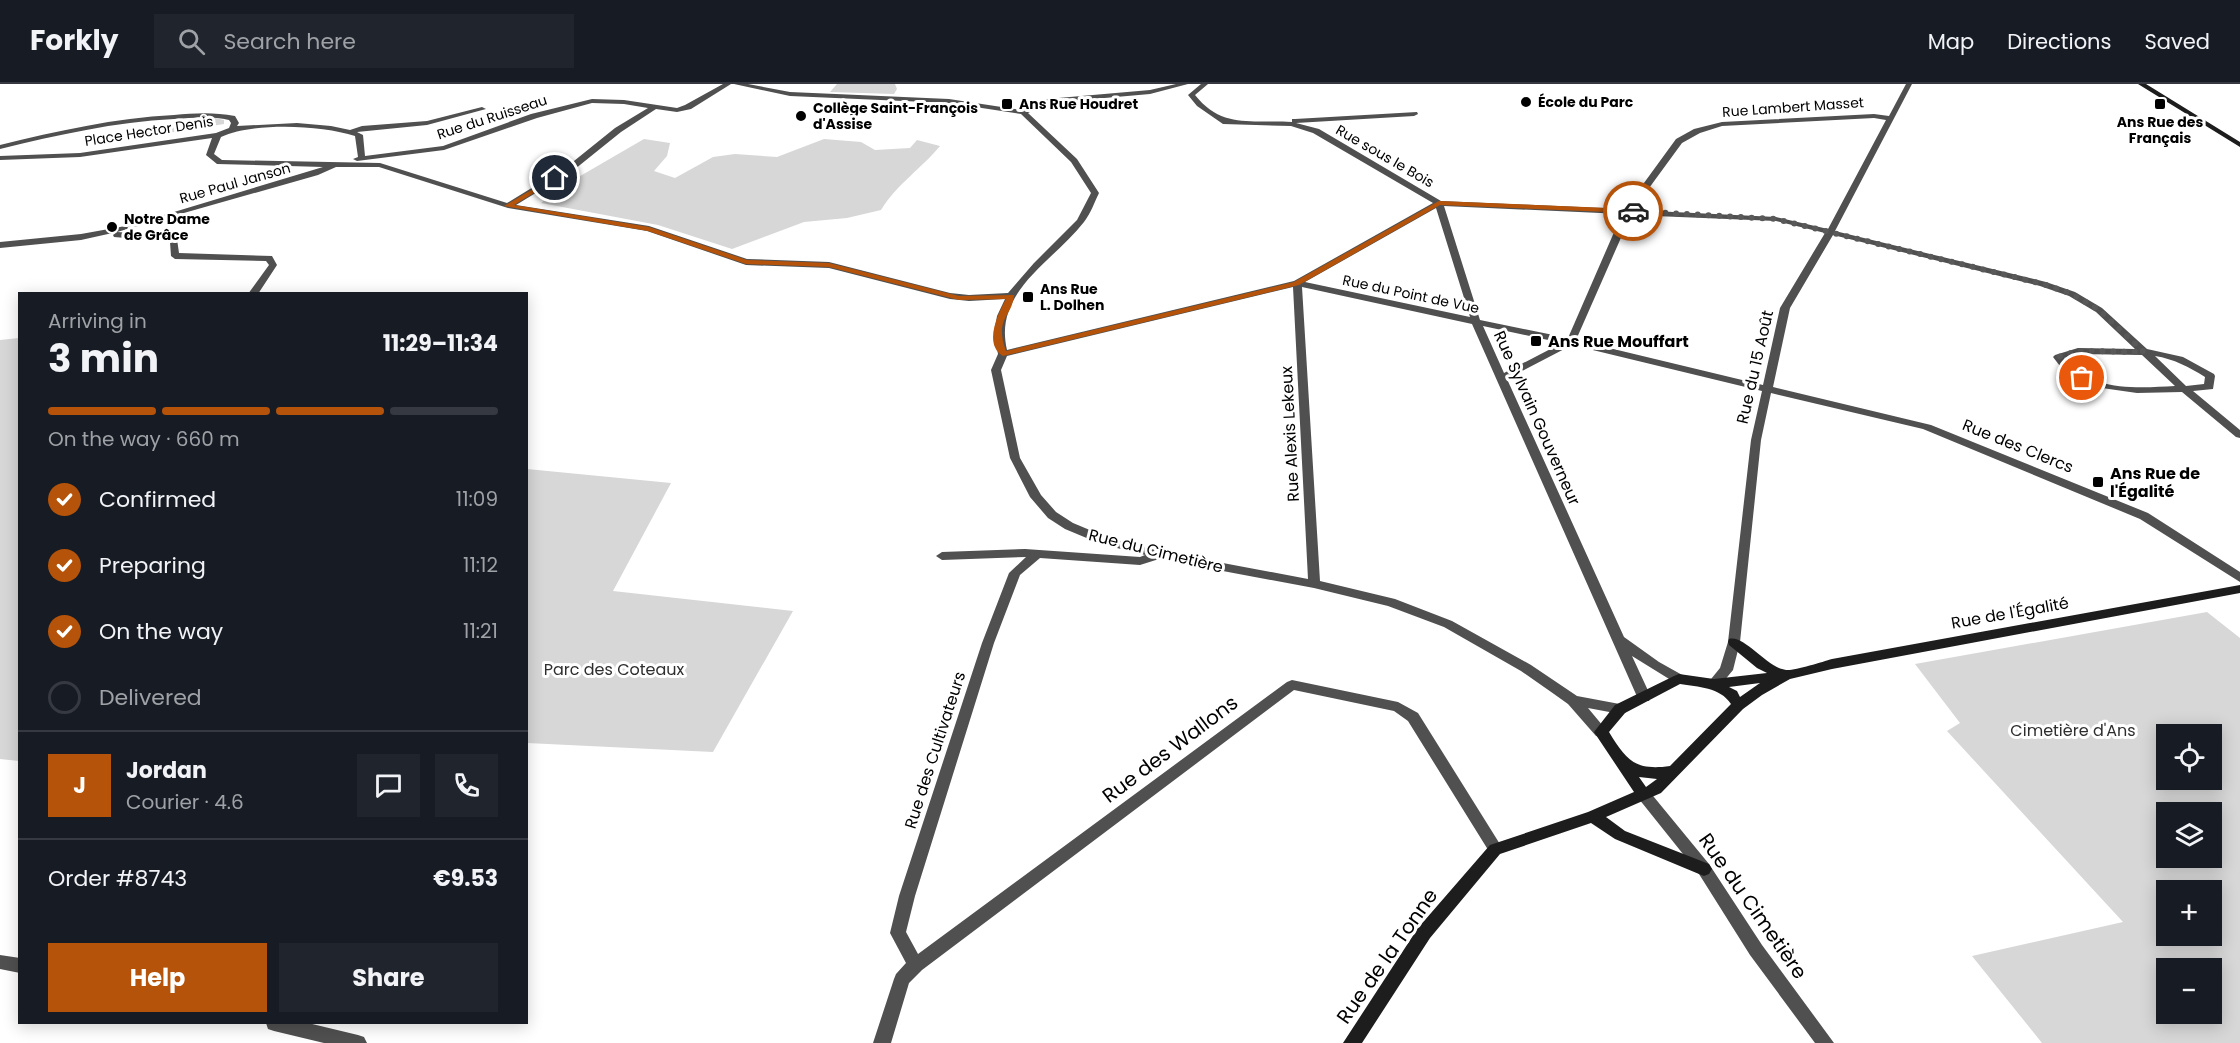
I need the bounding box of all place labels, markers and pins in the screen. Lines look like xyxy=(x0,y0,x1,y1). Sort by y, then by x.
place label: École du Parc xyxy=(1538,92,1634,112)
place label: Ans Rue Houdret xyxy=(1019,94,1138,114)
marker: École du Parc xyxy=(1519,95,1533,109)
marker: Ans Rue Houdret xyxy=(1000,97,1014,111)
marker: Ans Rue des Français xyxy=(2153,97,2167,111)
place label: Collège Saint-François d'Assise xyxy=(813,98,978,134)
marker: Collège Saint-François d'Assise xyxy=(794,109,808,123)
place label: Ans Rue des Français xyxy=(2117,112,2203,148)
pin xyxy=(529,152,580,203)
place label: Notre Dame de Grâce xyxy=(124,209,210,245)
marker: Notre Dame de Grâce xyxy=(105,220,119,234)
place label: Ans Rue L. Dolhen xyxy=(1040,279,1104,315)
marker: Ans Rue L. Dolhen xyxy=(1021,290,1035,304)
place label: Ans Rue Mouffart xyxy=(1548,330,1689,353)
marker: Ans Rue Mouffart xyxy=(1529,334,1543,348)
pin xyxy=(2056,352,2107,403)
place label: Ans Rue de l'Égalité xyxy=(2110,462,2200,503)
marker: Ans Rue de l'Égalité xyxy=(2091,475,2105,489)

